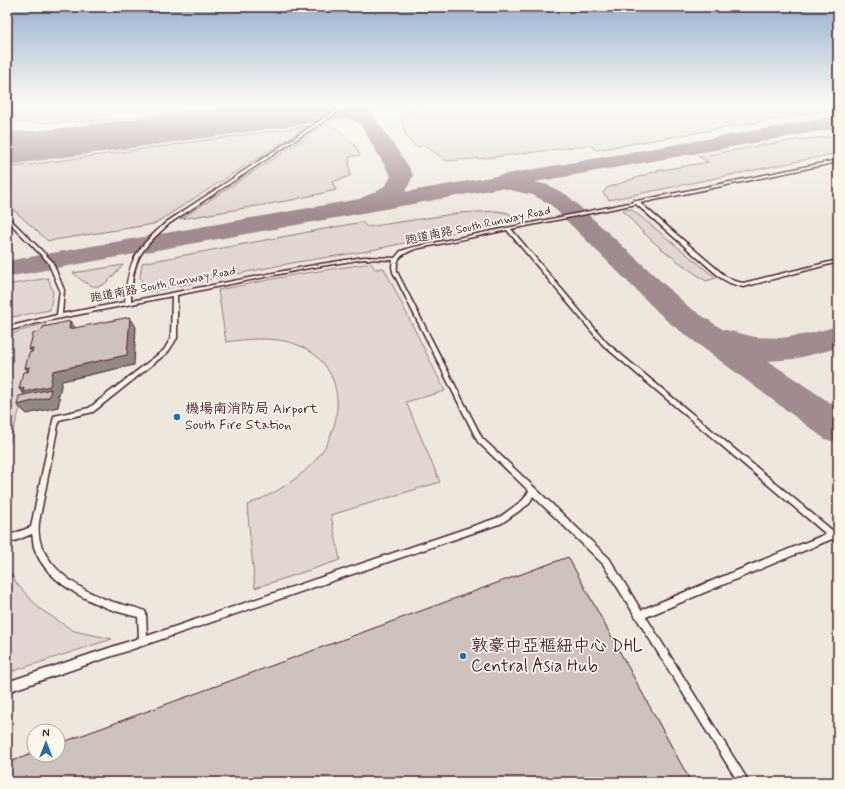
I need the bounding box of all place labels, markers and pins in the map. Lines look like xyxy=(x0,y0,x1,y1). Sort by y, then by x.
place label: 機場南消防局 Airport South Fire Station xyxy=(185,400,318,434)
marker: 機場南消防局 Airport South Fire Station xyxy=(172,412,182,422)
place label: 敦豪中亞樞紐中心 DHL Central Asia Hub xyxy=(471,635,643,677)
marker: 敦豪中亞樞紐中心 DHL Central Asia Hub xyxy=(458,651,468,661)

